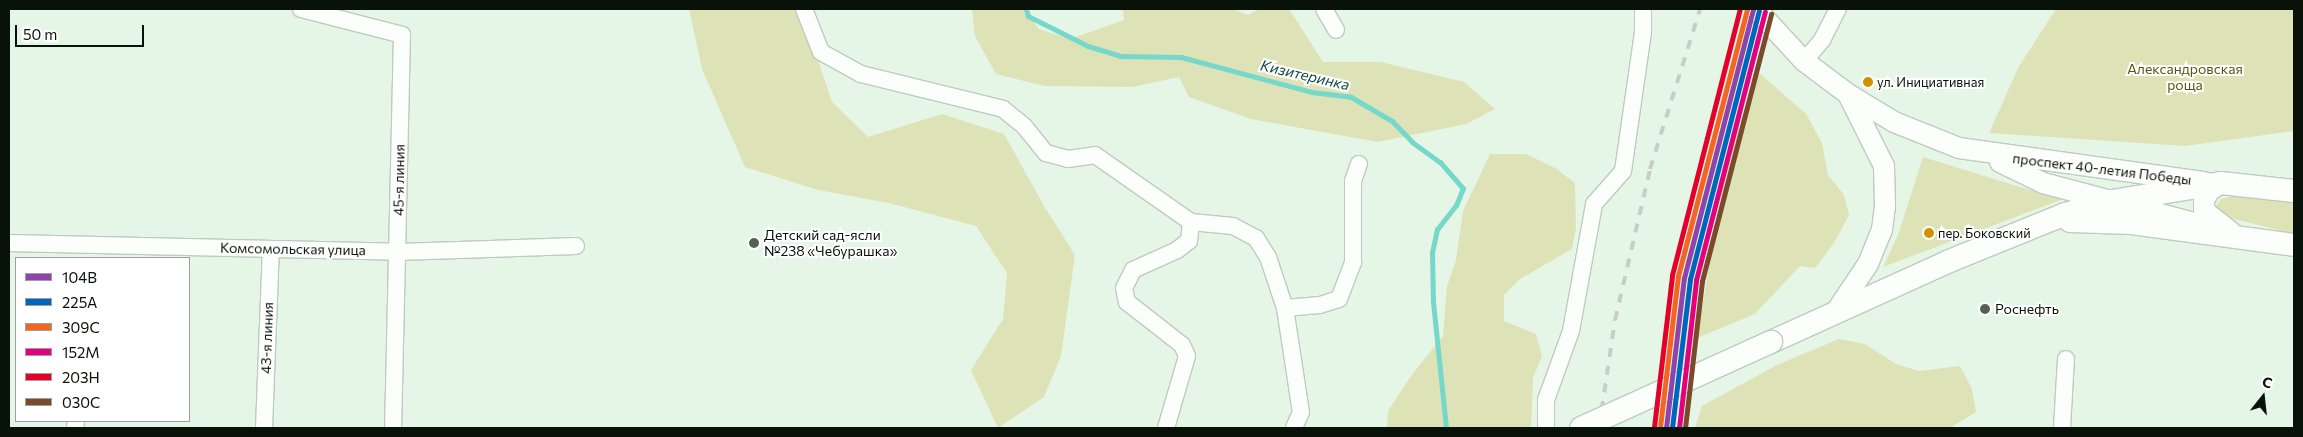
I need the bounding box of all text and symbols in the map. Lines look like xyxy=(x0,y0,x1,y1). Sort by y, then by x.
scale bar xyxy=(18,15,146,47)
text: 50 m xyxy=(23,25,57,43)
water label: Кизитеринка xyxy=(1259,56,1351,94)
park label: Александровская роща xyxy=(2127,61,2243,94)
place label: ул. Инициативная xyxy=(1877,74,1984,90)
marker: ул. Инициативная xyxy=(1863,77,1873,87)
street label: 45-я линия xyxy=(390,144,408,216)
street label: проспект 40-летия Победы xyxy=(2012,150,2192,188)
place label: пер. Боковский xyxy=(1938,225,2031,241)
place label: Детский сад-ясли №238 «Чебурашка» xyxy=(764,227,897,260)
marker: пер. Боковский xyxy=(1924,228,1934,238)
marker: Детский сад-ясли №238 «Чебурашка» xyxy=(748,237,760,249)
street label: Комсомольская улица xyxy=(220,239,366,259)
legend xyxy=(15,257,190,422)
text: 104В xyxy=(62,268,97,286)
text: 225А xyxy=(62,293,97,311)
place label: Роснефть xyxy=(1995,301,2059,317)
street label: 43-я линия xyxy=(257,302,277,374)
marker: Роснефть xyxy=(1979,303,1991,315)
text: 309С xyxy=(62,318,100,336)
text: 152М xyxy=(62,343,100,361)
text: 203Н xyxy=(62,368,100,386)
north arrow xyxy=(2238,372,2288,422)
text: С xyxy=(2260,373,2274,392)
text: 030C xyxy=(62,393,100,411)

